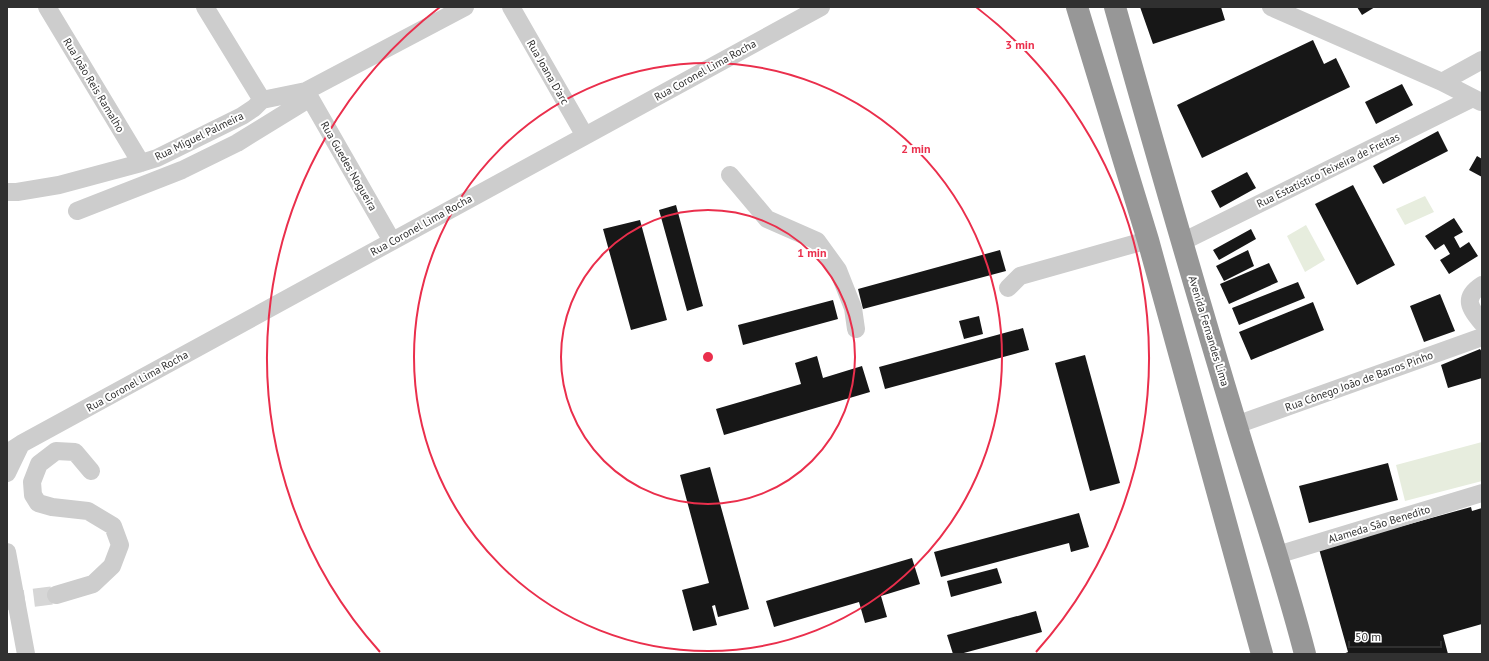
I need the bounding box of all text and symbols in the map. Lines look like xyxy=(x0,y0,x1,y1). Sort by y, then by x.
street label: Rua João Reis Ramalho xyxy=(60,35,128,135)
street label: Rua Coronel Lima Rocha xyxy=(652,36,758,104)
street label: Rua Joana D'arc xyxy=(524,37,572,107)
text: 3 min xyxy=(1005,37,1035,52)
street label: Rua Miguel Palmeira xyxy=(152,108,246,164)
street label: Rua Guedes Nogueira xyxy=(318,119,380,213)
street label: Rua Estatístico Teixeira de Freitas xyxy=(1254,129,1402,211)
text: 2 min xyxy=(901,141,931,156)
street label: Rua Coronel Lima Rocha xyxy=(368,191,474,259)
text: 1 min xyxy=(797,245,827,260)
street label: Avenida Fernandes Lima xyxy=(1186,274,1232,388)
street label: Rua Coronel Lima Rocha xyxy=(84,347,190,415)
street label: Rua Cônego João de Barros Pinho xyxy=(1283,348,1435,414)
centre of rings xyxy=(701,350,715,364)
street label: Alameda São Benedito xyxy=(1326,502,1432,546)
scale bar xyxy=(1349,623,1441,649)
text: 50 m xyxy=(1355,629,1381,644)

